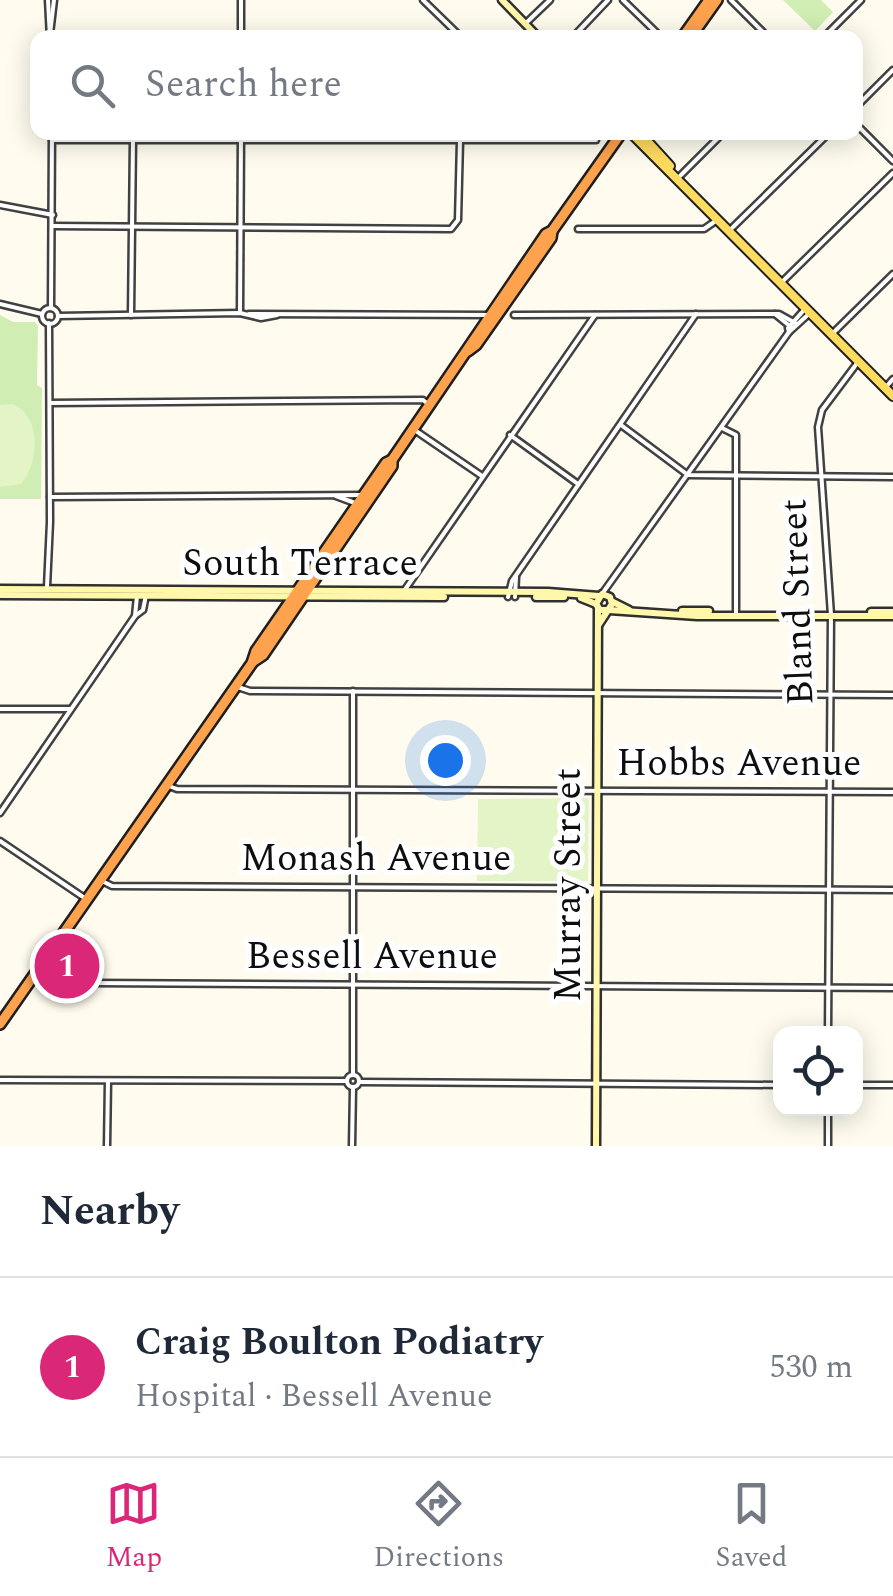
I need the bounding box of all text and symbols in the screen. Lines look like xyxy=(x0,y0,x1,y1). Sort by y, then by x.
search box xyxy=(30,30,863,140)
text: Search here xyxy=(145,56,342,114)
icon: search xyxy=(65,58,120,113)
street label: Bland Street xyxy=(765,498,831,706)
street label: South Terrace xyxy=(182,535,418,593)
your location xyxy=(420,735,471,786)
street label: Hobbs Avenue xyxy=(617,735,861,793)
street label: Murray Street xyxy=(540,768,598,1002)
street label: Monash Avenue xyxy=(241,830,511,888)
pin: 1 xyxy=(34,928,100,1004)
street label: Bessell Avenue xyxy=(246,928,498,986)
map controls xyxy=(773,1026,863,1116)
button: locate xyxy=(773,1026,863,1116)
text: Nearby xyxy=(40,1180,179,1243)
text: Craig Boulton Podiatry xyxy=(135,1314,543,1372)
text: 1 xyxy=(64,1343,81,1392)
text: 530 m xyxy=(769,1343,853,1392)
text: Hospital · Bessell Avenue xyxy=(135,1372,493,1421)
tab: Map xyxy=(106,1476,162,1579)
tab: Directions xyxy=(373,1476,504,1579)
tab: Saved xyxy=(716,1476,787,1579)

